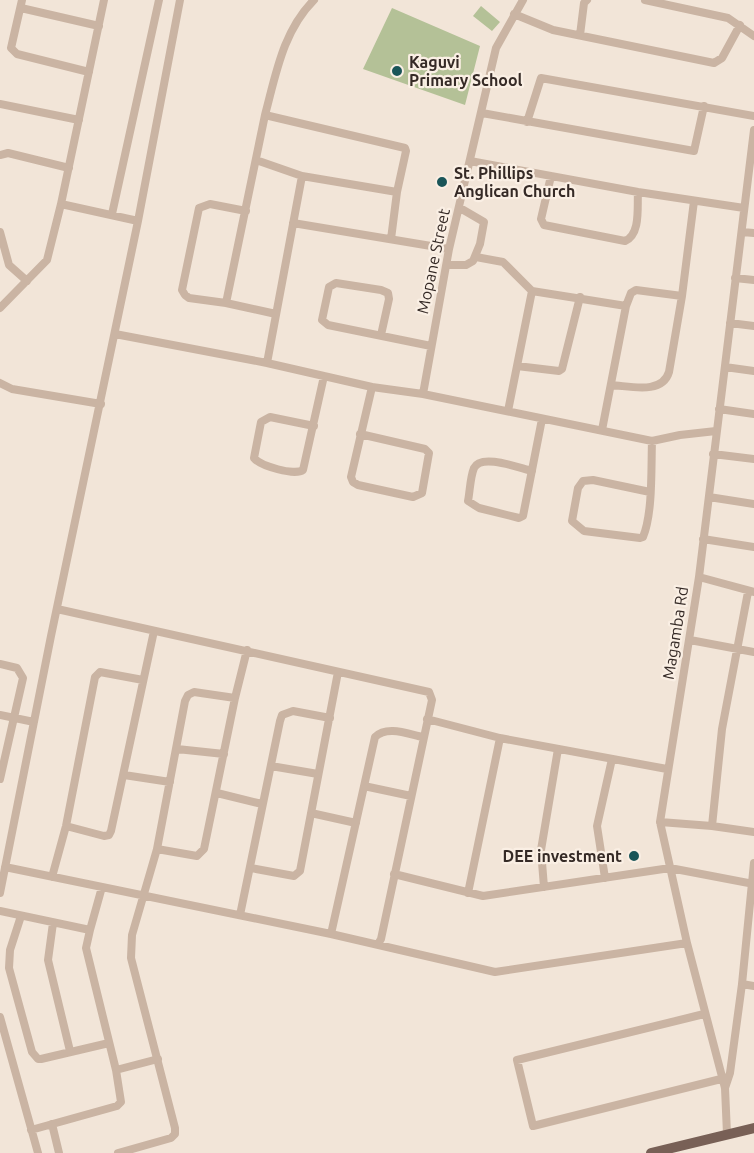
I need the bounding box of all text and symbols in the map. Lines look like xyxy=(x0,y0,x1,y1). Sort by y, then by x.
place label: Kaguvi Primary School xyxy=(409,53,523,89)
marker: Kaguvi Primary School xyxy=(390,64,404,78)
place label: St. Phillips Anglican Church xyxy=(454,164,575,200)
marker: St. Phillips Anglican Church xyxy=(435,175,449,189)
street label: Mopane Street xyxy=(413,206,453,315)
street label: Magamba Rd xyxy=(659,585,691,681)
place label: DEE investment xyxy=(503,847,622,865)
marker: DEE investment xyxy=(627,849,641,863)

